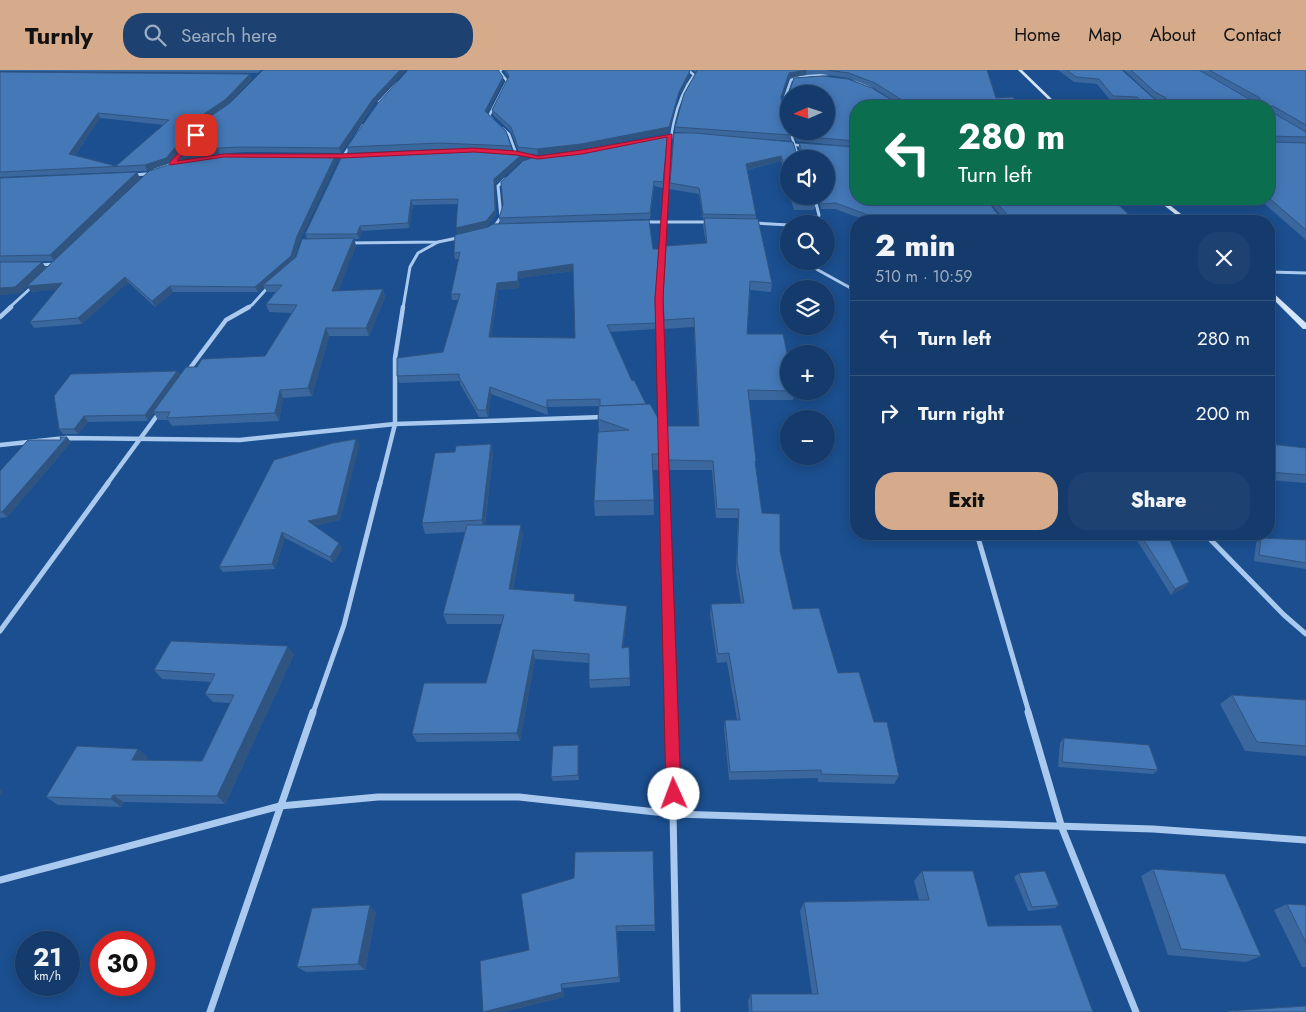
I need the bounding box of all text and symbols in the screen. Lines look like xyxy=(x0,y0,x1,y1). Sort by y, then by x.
search box xyxy=(123,13,473,58)
text: Turnly xyxy=(25,18,93,53)
icon: search xyxy=(141,21,169,49)
text: Search here xyxy=(181,22,277,49)
text: Home xyxy=(1014,22,1060,48)
text: Map xyxy=(1088,22,1122,48)
text: About xyxy=(1150,22,1195,48)
text: Contact xyxy=(1223,22,1281,48)
north arrow xyxy=(780,85,835,140)
map controls xyxy=(780,85,835,465)
text: 280 m xyxy=(958,112,1065,162)
pin xyxy=(175,114,217,156)
icon: left xyxy=(875,120,940,185)
icon: arrive xyxy=(182,121,210,149)
button: sound xyxy=(780,150,835,205)
text: Turn left xyxy=(958,158,1032,190)
button: search xyxy=(780,215,835,270)
text: 2 min xyxy=(875,224,956,267)
button: close xyxy=(1198,232,1250,284)
text: 510 m · 10:59 xyxy=(875,265,972,288)
button: layers xyxy=(780,280,835,335)
icon: left xyxy=(875,324,903,352)
text: Turn left xyxy=(918,325,991,352)
text: 280 m xyxy=(1197,325,1250,352)
button: + xyxy=(780,345,835,400)
icon: right xyxy=(875,399,903,427)
text: Turn right xyxy=(918,400,1004,427)
text: 200 m xyxy=(1196,400,1250,427)
button: − xyxy=(780,410,835,465)
button: Exit xyxy=(875,472,1058,530)
button: Share xyxy=(1068,472,1250,530)
position arrow xyxy=(647,767,699,819)
speed limit sign: 30 xyxy=(90,931,155,996)
text: 21 xyxy=(33,939,62,975)
text: km/h xyxy=(34,967,61,985)

